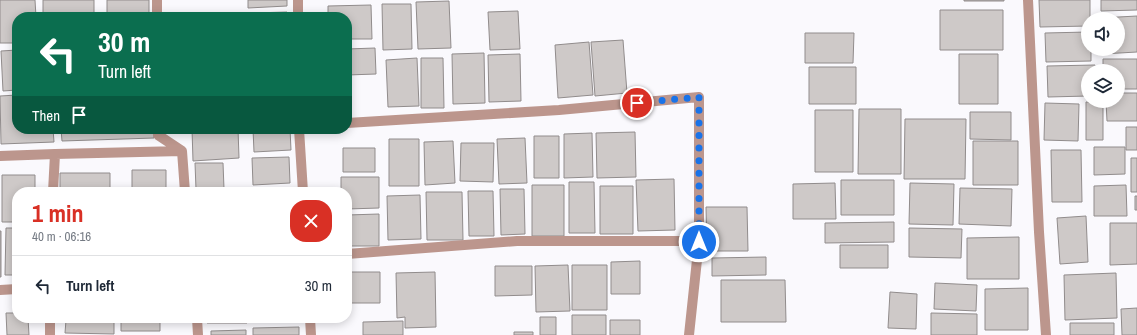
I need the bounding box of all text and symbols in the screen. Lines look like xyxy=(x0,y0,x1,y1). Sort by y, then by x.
map controls xyxy=(1081,12,1125,108)
button: sound xyxy=(1081,12,1125,56)
text: 30 m xyxy=(98,23,150,61)
icon: left xyxy=(32,28,84,80)
text: Turn left xyxy=(98,59,151,84)
button: layers xyxy=(1081,64,1125,108)
pin xyxy=(620,86,654,120)
icon: arrive xyxy=(626,92,648,114)
icon: arrive xyxy=(68,104,90,126)
text: Then xyxy=(32,105,60,126)
text: 1 min xyxy=(32,197,83,229)
button: close xyxy=(290,200,332,242)
position arrow xyxy=(678,221,720,263)
text: 40 m · 06:16 xyxy=(32,228,91,245)
icon: left xyxy=(32,275,54,297)
text: Turn left xyxy=(66,275,114,296)
text: 30 m xyxy=(305,275,332,296)

